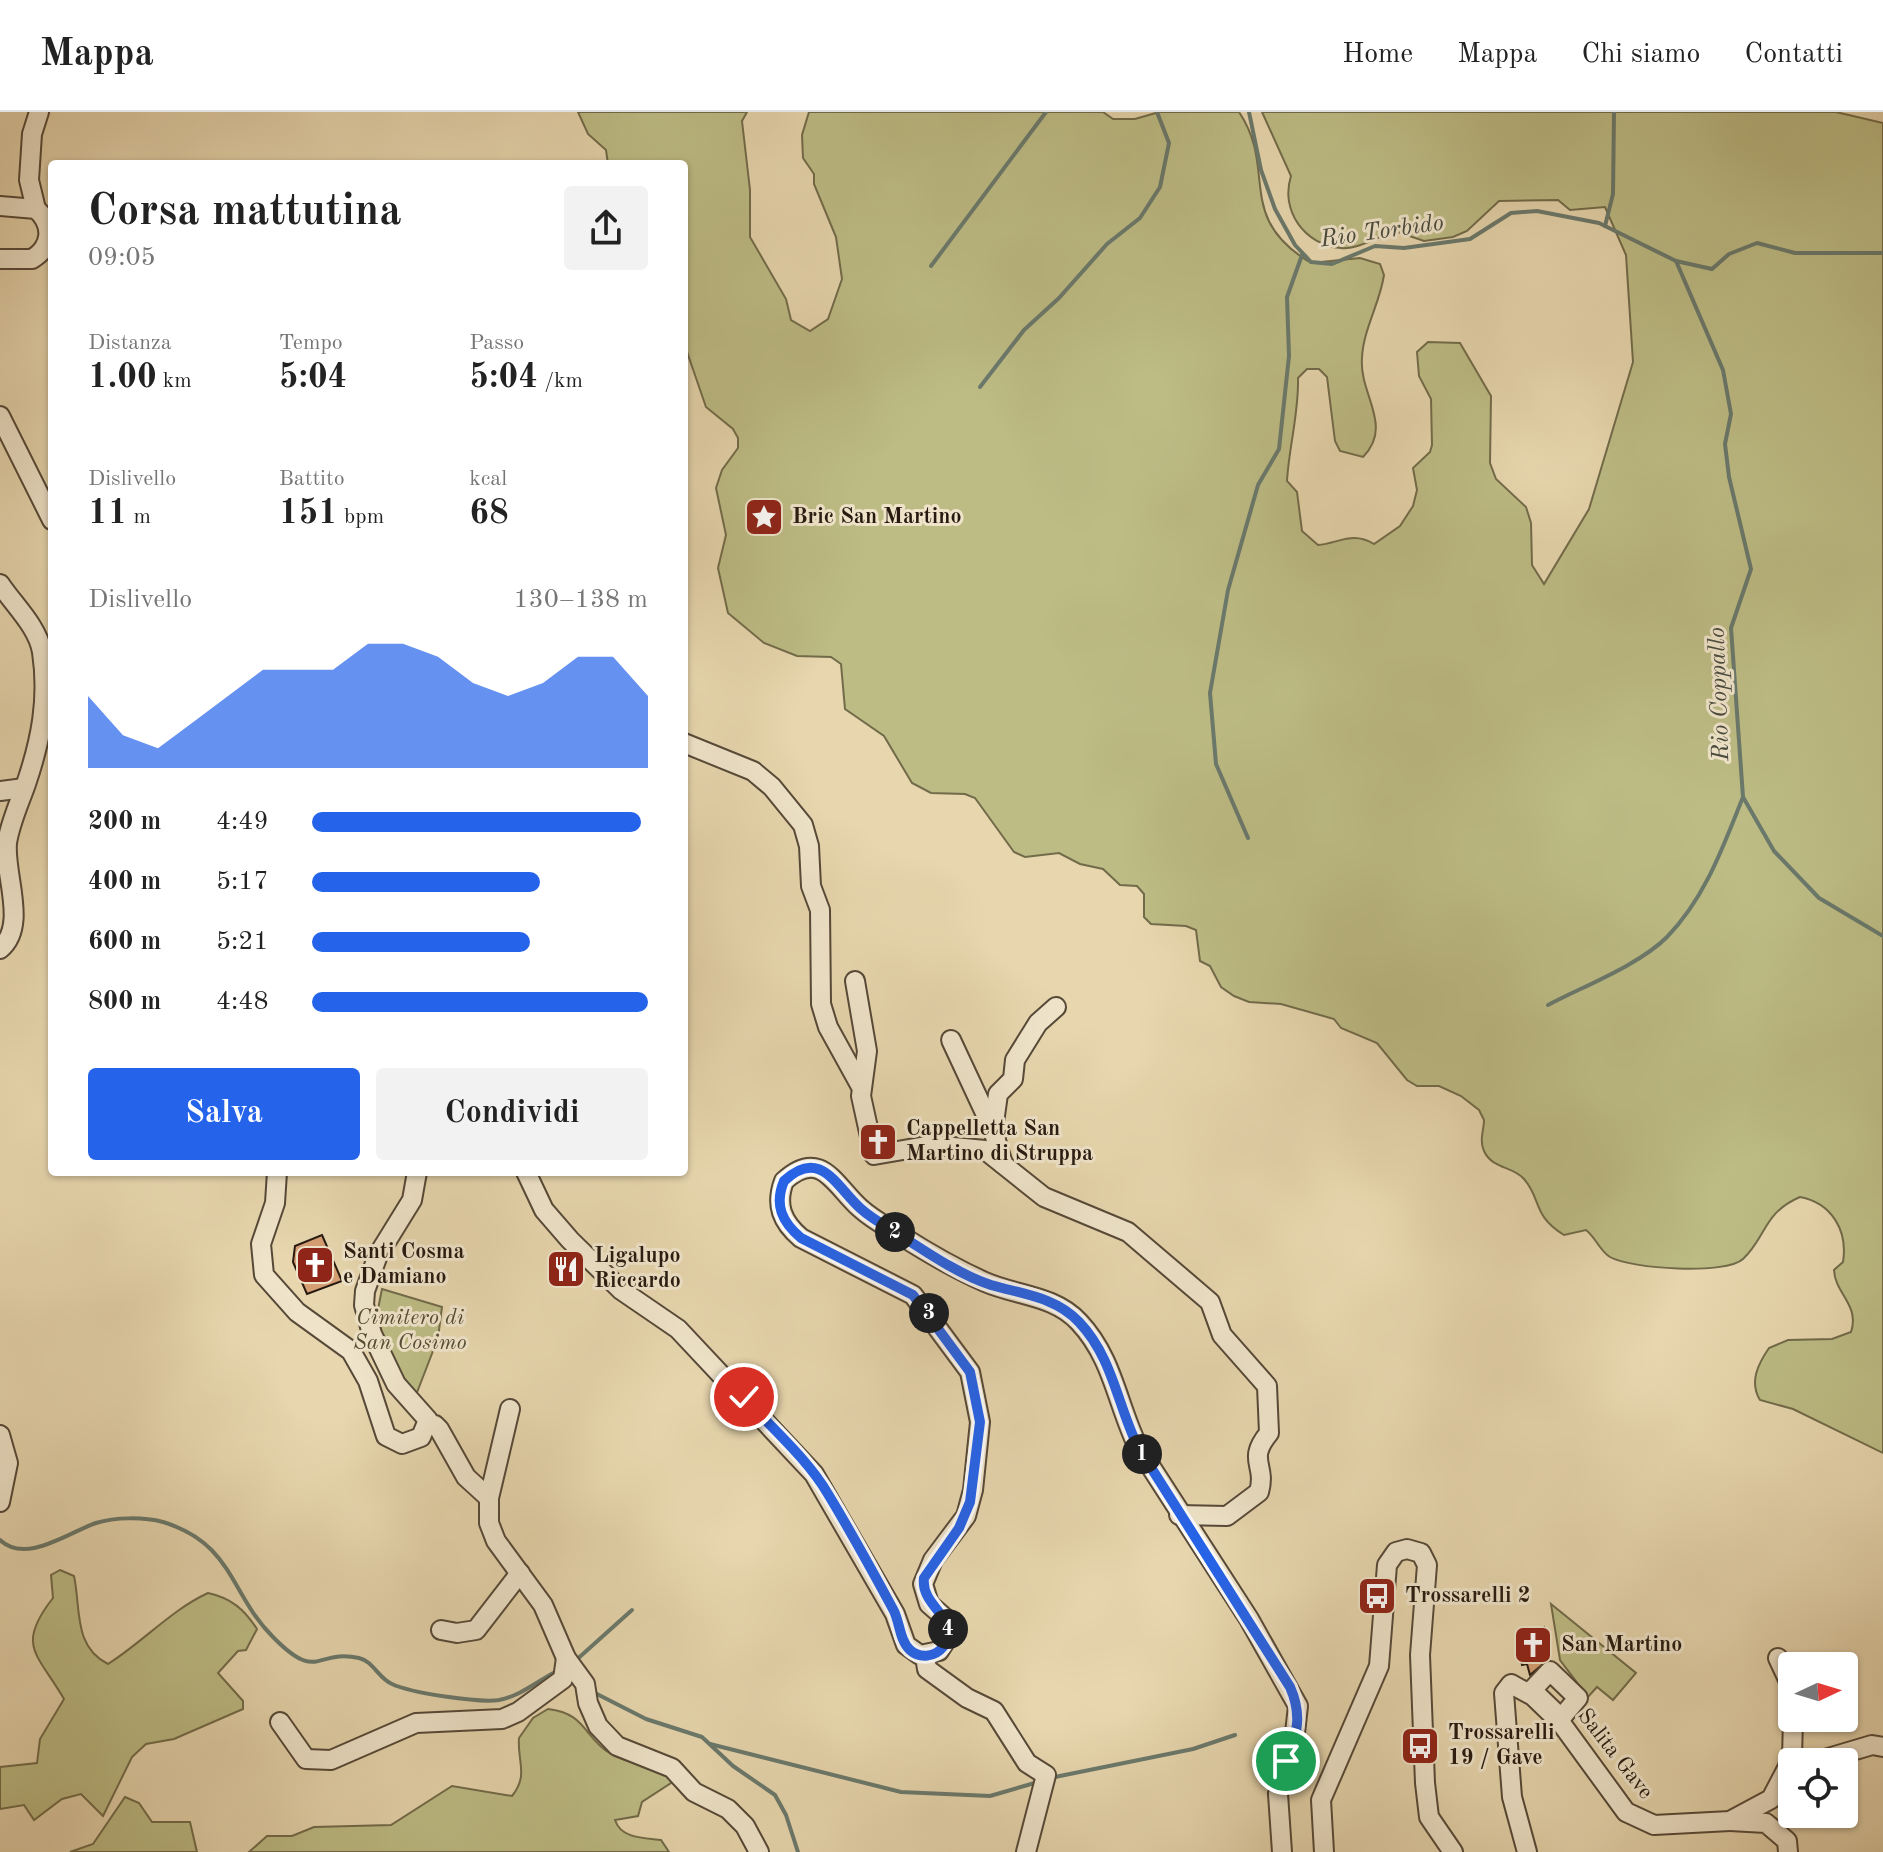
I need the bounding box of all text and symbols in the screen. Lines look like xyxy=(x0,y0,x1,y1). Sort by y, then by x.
text: Mappa xyxy=(40,36,154,74)
text: Home xyxy=(1342,41,1413,69)
text: Mappa xyxy=(1457,41,1537,69)
text: Chi siamo xyxy=(1581,41,1700,69)
text: Contatti xyxy=(1744,41,1843,69)
button: share xyxy=(564,186,648,270)
text: Corsa mattutina xyxy=(88,190,402,234)
water label: Rio Torbido xyxy=(1318,211,1445,253)
text: 09:05 xyxy=(88,245,156,271)
text: Distanza xyxy=(88,332,172,354)
text: Tempo xyxy=(279,332,343,354)
text: Passo xyxy=(469,332,524,354)
text: 1.00 xyxy=(88,361,157,395)
text: 5:04 xyxy=(279,361,347,395)
text: 5:04 xyxy=(469,361,538,395)
text: km xyxy=(157,370,192,392)
text: /km xyxy=(538,370,583,392)
text: Dislivello xyxy=(88,468,176,490)
text: Battito xyxy=(279,468,345,490)
text: kcal xyxy=(469,468,507,490)
place icon: Bric San Martino xyxy=(743,496,785,538)
text: 11 xyxy=(88,497,127,531)
text: 151 xyxy=(279,497,338,531)
text: 68 xyxy=(469,497,509,531)
text: m xyxy=(127,506,151,528)
text: bpm xyxy=(338,506,384,528)
place label: Bric San Martino xyxy=(792,506,962,528)
text: Dislivello xyxy=(88,587,192,613)
text: 130–138 m xyxy=(513,587,648,613)
water label: Rio Coppallo xyxy=(1706,627,1734,762)
text: 200 m xyxy=(88,809,161,835)
text: 4:49 xyxy=(216,809,269,835)
text: 400 m xyxy=(88,869,161,895)
text: 5:17 xyxy=(216,869,269,895)
text: 600 m xyxy=(88,929,161,955)
text: 5:21 xyxy=(216,929,269,955)
text: 800 m xyxy=(88,989,161,1015)
text: 4:48 xyxy=(216,989,269,1015)
button: Salva xyxy=(88,1068,360,1160)
button: Condividi xyxy=(376,1068,648,1160)
place label: Cappelletta San Martino di Struppa xyxy=(906,1118,1093,1165)
church icon: Cappelletta San Martino di Struppa xyxy=(857,1121,899,1163)
pin: 2 xyxy=(875,1212,915,1252)
text: 2 xyxy=(889,1221,901,1243)
place label: Santi Cosma e Damiano xyxy=(343,1241,465,1288)
church icon: Santi Cosma e Damiano xyxy=(294,1244,336,1286)
place label: Ligalupo Riccardo xyxy=(594,1245,681,1292)
restaurant icon: Ligalupo Riccardo xyxy=(545,1248,587,1290)
pin: 3 xyxy=(909,1293,949,1333)
text: 3 xyxy=(923,1302,935,1324)
park label: Cimitero di San Cosimo xyxy=(353,1307,467,1354)
pin xyxy=(710,1363,778,1431)
icon: check xyxy=(722,1375,766,1419)
pin: 1 xyxy=(1122,1434,1162,1474)
text: 1 xyxy=(1136,1443,1148,1465)
bus stop icon: Trossarelli 2 xyxy=(1356,1575,1398,1617)
place label: Trossarelli 2 xyxy=(1405,1585,1530,1607)
pin: 4 xyxy=(928,1609,968,1649)
text: 4 xyxy=(942,1618,954,1640)
church icon: San Martino xyxy=(1512,1624,1554,1666)
place label: San Martino xyxy=(1561,1634,1682,1656)
north arrow xyxy=(1778,1652,1858,1732)
map controls xyxy=(1778,1652,1858,1828)
street label: Salita Gave xyxy=(1573,1705,1657,1803)
place label: Trossarelli 19 / Gave xyxy=(1448,1722,1554,1769)
bus stop icon: Trossarelli 19 / Gave xyxy=(1399,1725,1441,1767)
pin xyxy=(1252,1727,1320,1795)
icon: arrive xyxy=(1264,1739,1308,1783)
button: locate xyxy=(1778,1748,1858,1828)

